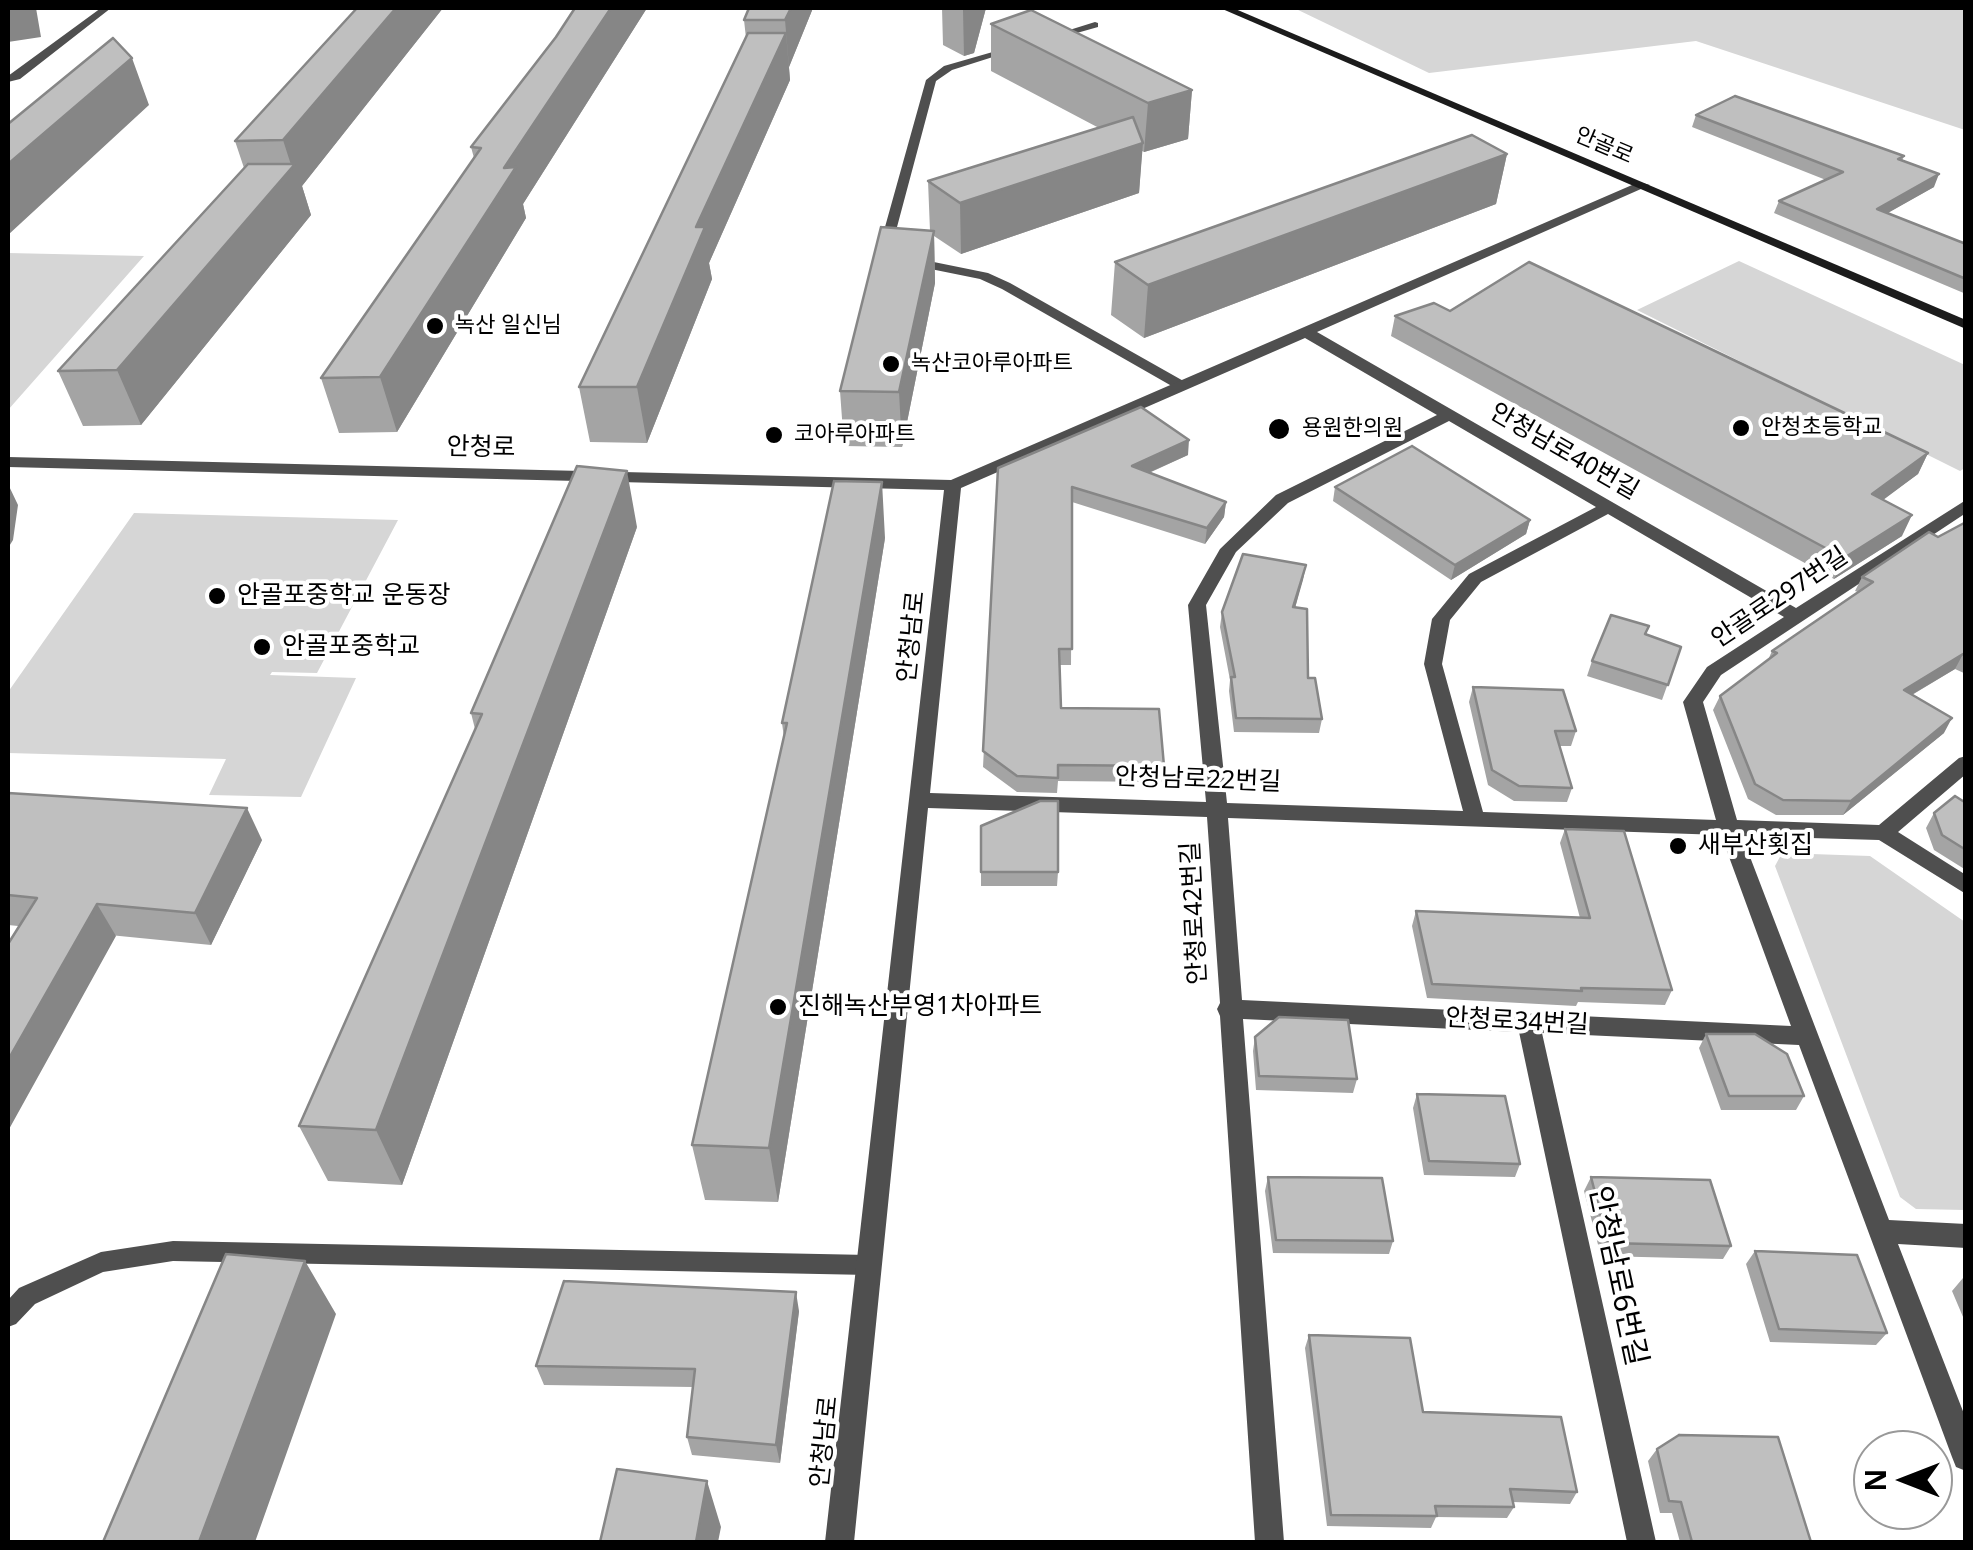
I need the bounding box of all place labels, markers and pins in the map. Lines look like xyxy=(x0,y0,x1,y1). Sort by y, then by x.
place label: 녹산 일신님 xyxy=(455,313,562,339)
marker: 녹산 일신님 xyxy=(424,315,446,337)
place label: 녹산코아루아파트 xyxy=(911,351,1073,377)
marker: 녹산코아루아파트 xyxy=(880,353,902,375)
place label: 안청초등학교 xyxy=(1761,415,1882,441)
marker: 용원한의원 xyxy=(1266,416,1292,442)
place label: 용원한의원 xyxy=(1302,416,1403,442)
marker: 안청초등학교 xyxy=(1730,417,1752,439)
place label: 코아루아파트 xyxy=(794,422,915,448)
marker: 코아루아파트 xyxy=(763,424,785,446)
place label: 안골포중학교 운동장 xyxy=(237,581,450,611)
marker: 안골포중학교 운동장 xyxy=(206,585,228,607)
place label: 안골포중학교 xyxy=(282,632,420,662)
marker: 안골포중학교 xyxy=(251,636,273,658)
place label: 새부산횟집 xyxy=(1698,831,1813,861)
marker: 새부산횟집 xyxy=(1667,835,1689,857)
place label: 진해녹산부영1차아파트 xyxy=(798,992,1042,1022)
marker: 진해녹산부영1차아파트 xyxy=(767,996,789,1018)

